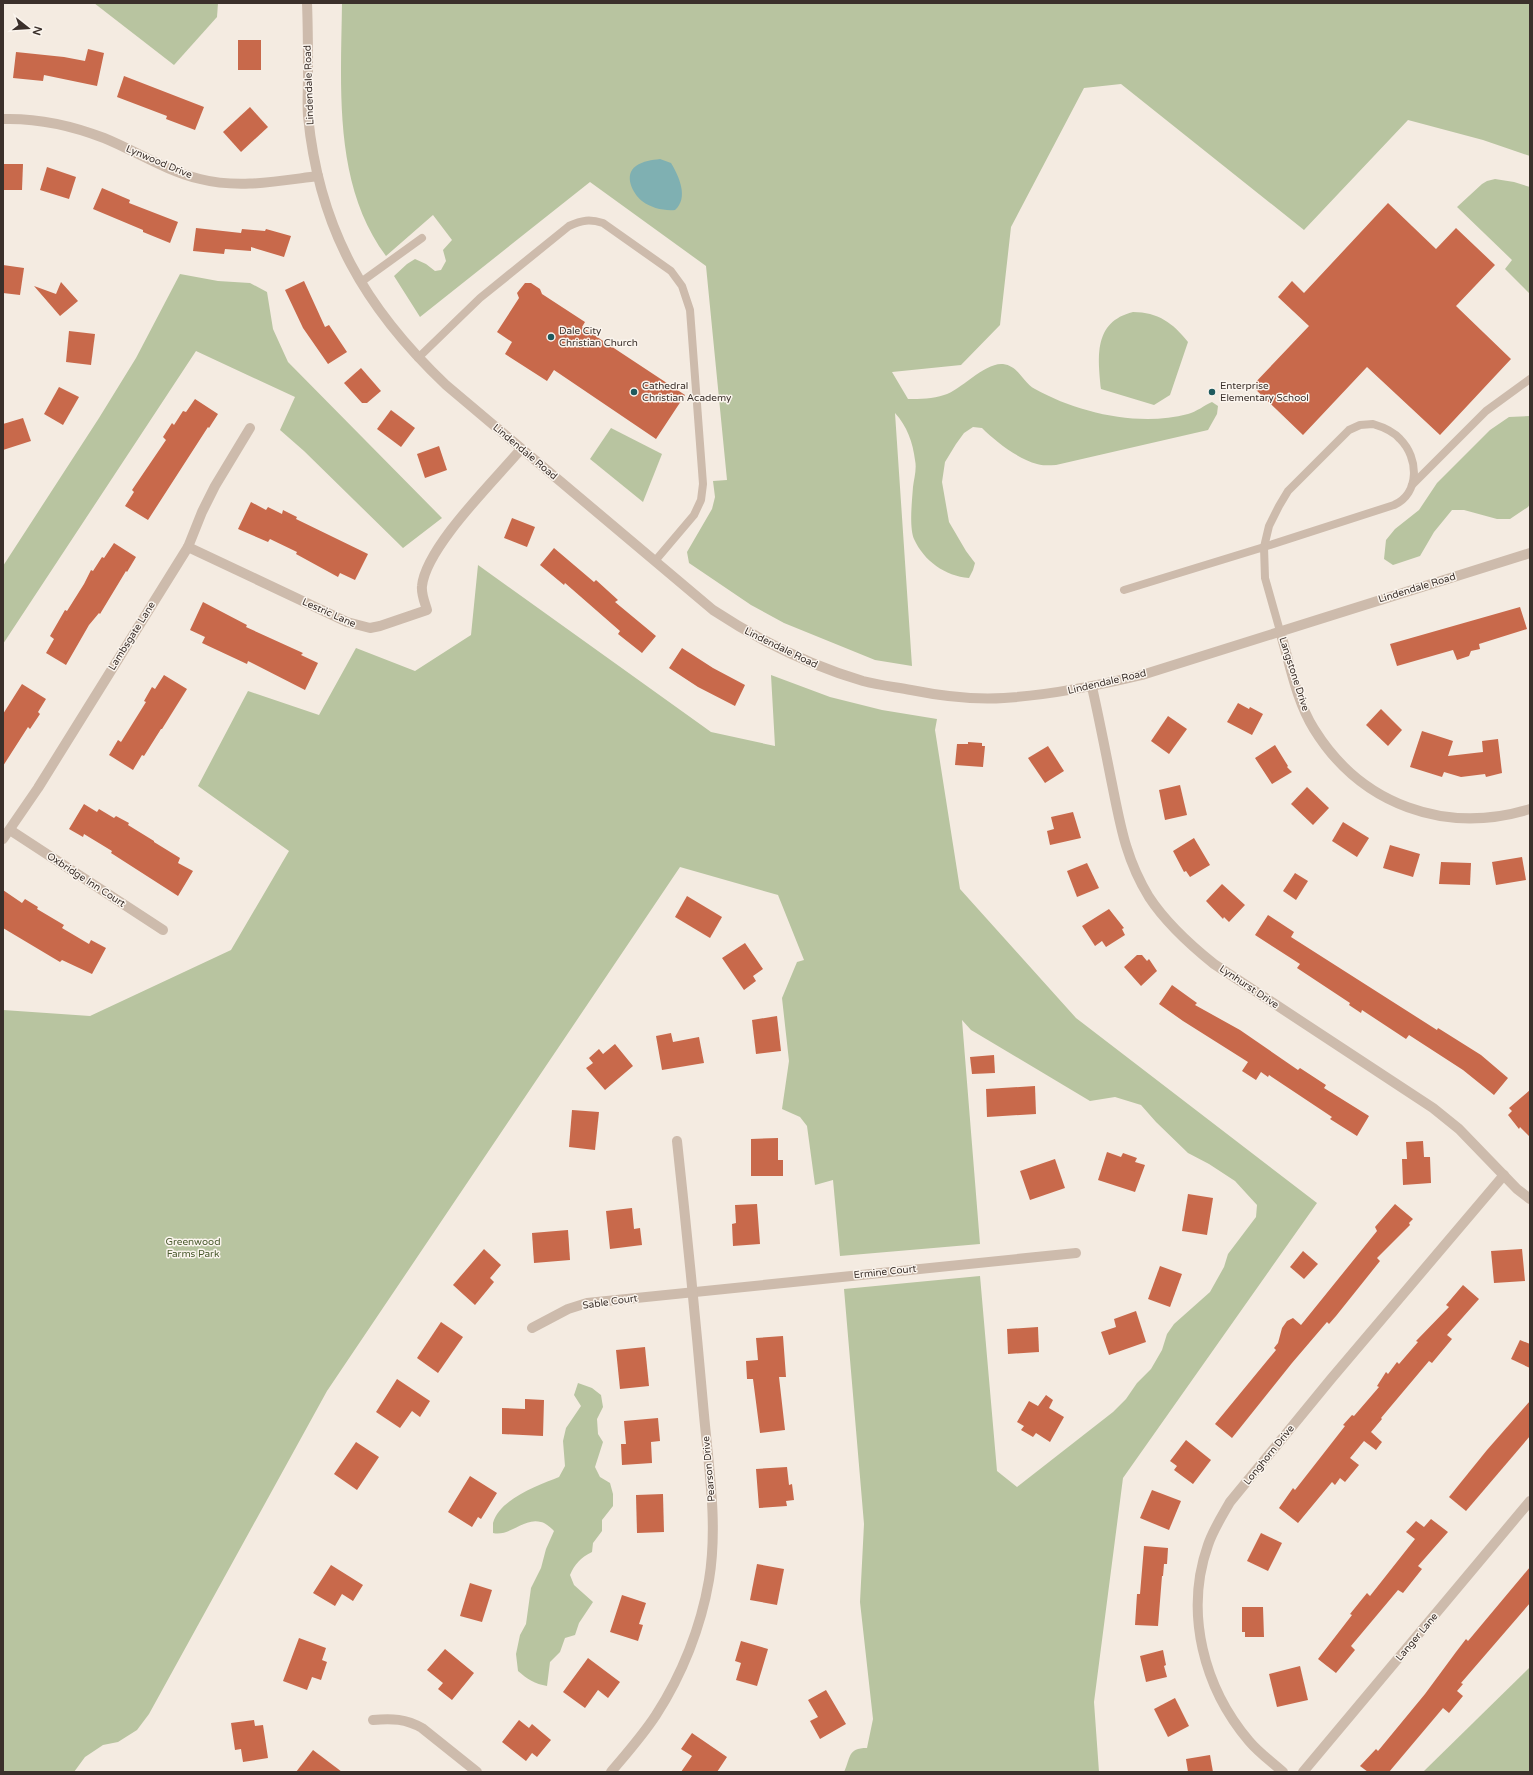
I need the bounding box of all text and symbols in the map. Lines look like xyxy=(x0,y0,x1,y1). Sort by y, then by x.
north arrow xyxy=(8,8,48,48)
text: N xyxy=(30,25,45,37)
street label: Lindendale Road xyxy=(302,45,316,125)
street label: Lynwood Drive xyxy=(124,143,194,181)
place label: Dale City Christian Church xyxy=(559,325,638,349)
marker: Dale City Christian Church xyxy=(546,332,556,342)
place label: Cathedral Christian Academy xyxy=(642,380,732,404)
place label: Enterprise Elementary School xyxy=(1220,380,1309,404)
marker: Cathedral Christian Academy xyxy=(629,387,639,397)
marker: Enterprise Elementary School xyxy=(1207,387,1217,397)
street label: Lindendale Road xyxy=(490,422,560,482)
street label: Lindendale Road xyxy=(1377,571,1457,605)
street label: Lestric Lane xyxy=(300,596,358,630)
street label: Lambsgate Lane xyxy=(106,599,158,673)
street label: Lindendale Road xyxy=(742,625,820,671)
street label: Langstone Drive xyxy=(1276,635,1312,713)
street label: Lindendale Road xyxy=(1067,667,1147,697)
street label: Oxbridge Inn Court xyxy=(45,850,128,910)
street label: Lynhurst Drive xyxy=(1217,963,1281,1011)
park label: Greenwood Farms Park xyxy=(166,1236,220,1260)
street label: Ermine Court xyxy=(853,1263,917,1281)
street label: Sable Court xyxy=(582,1292,638,1312)
street label: Longhorn Drive xyxy=(1241,1422,1297,1487)
street label: Pearson Drive xyxy=(700,1435,718,1502)
street label: Langer Lane xyxy=(1393,1610,1441,1663)

